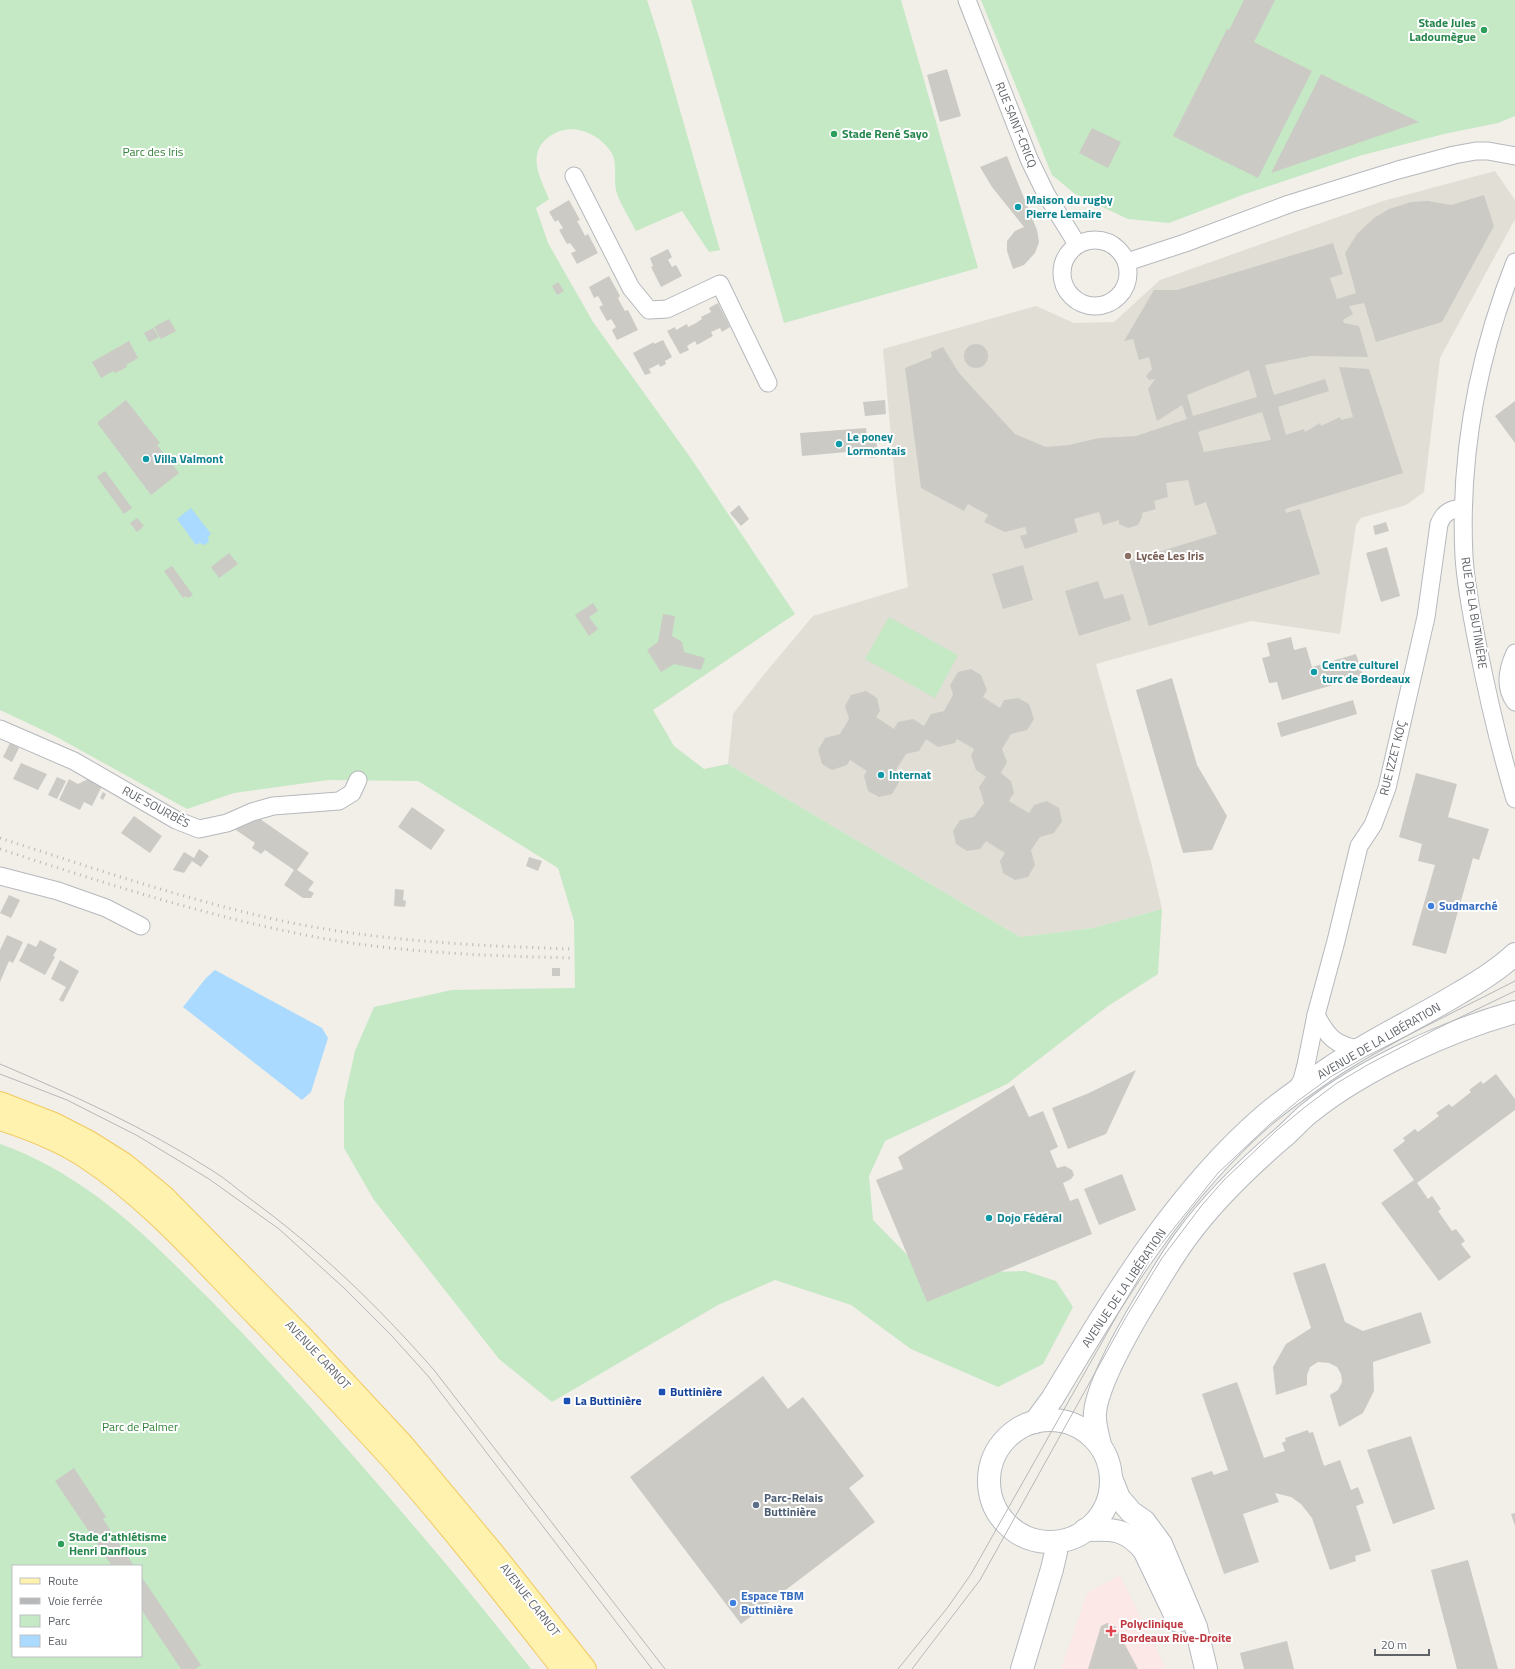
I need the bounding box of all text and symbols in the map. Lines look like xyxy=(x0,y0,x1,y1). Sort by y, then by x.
place label: Stade Jules Ladoumègue xyxy=(1409,13,1476,46)
marker: Stade Jules Ladoumègue xyxy=(1479,25,1489,35)
street label: RUE SAINT-CRICQ xyxy=(991,79,1042,171)
place label: Stade René Sayo xyxy=(842,124,928,143)
marker: Stade René Sayo xyxy=(829,129,839,139)
park label: Parc des Iris xyxy=(123,142,184,161)
place label: Maison du rugby Pierre Lemaire xyxy=(1026,190,1113,223)
marker: Maison du rugby Pierre Lemaire xyxy=(1013,202,1023,212)
place label: Le poney Lormontais xyxy=(847,427,906,460)
marker: Le poney Lormontais xyxy=(834,439,844,449)
place label: Villa Valmont xyxy=(154,449,224,468)
marker: Villa Valmont xyxy=(141,454,151,464)
place label: Lycée Les Iris xyxy=(1136,546,1204,565)
marker: Lycée Les Iris xyxy=(1123,551,1133,561)
street label: RUE DE LA BUTINIÈRE xyxy=(1456,556,1493,671)
place label: Centre culturel turc de Bordeaux xyxy=(1322,655,1410,688)
marker: Centre culturel turc de Bordeaux xyxy=(1309,667,1319,677)
street label: RUE IZZET KOÇ xyxy=(1374,718,1411,797)
place label: Internat xyxy=(889,765,932,784)
marker: Internat xyxy=(876,770,886,780)
street label: RUE SOURBÈS xyxy=(119,781,194,832)
place label: Sudmarché xyxy=(1439,896,1498,915)
marker: Sudmarché xyxy=(1426,901,1436,911)
street label: AVENUE DE LA LIBÉRATION xyxy=(1313,997,1444,1084)
place label: Dojo Fédéral xyxy=(997,1208,1062,1227)
marker: Dojo Fédéral xyxy=(984,1213,994,1223)
street label: AVENUE DE LA LIBÉRATION xyxy=(1077,1224,1171,1351)
street label: AVENUE CARNOT xyxy=(281,1316,356,1394)
place label: Buttinière xyxy=(670,1382,722,1401)
marker: Buttinière xyxy=(657,1387,667,1397)
place label: La Buttinière xyxy=(575,1391,642,1410)
marker: La Buttinière xyxy=(562,1396,572,1406)
park label: Parc de Palmer xyxy=(102,1417,178,1436)
place label: Parc-Relais Buttinière xyxy=(764,1488,824,1521)
marker: Parc-Relais Buttinière xyxy=(751,1500,761,1510)
place label: Stade d'athlétisme Henri Danflous xyxy=(69,1527,167,1560)
marker: Stade d'athlétisme Henri Danflous xyxy=(56,1539,66,1549)
street label: AVENUE CARNOT xyxy=(496,1559,566,1641)
legend xyxy=(12,1565,142,1657)
text: Route xyxy=(48,1571,78,1590)
place label: Espace TBM Buttinière xyxy=(741,1586,804,1619)
text: Voie ferrée xyxy=(48,1591,103,1610)
marker: Espace TBM Buttinière xyxy=(728,1598,738,1608)
text: Parc xyxy=(48,1611,70,1630)
place label: Polyclinique Bordeaux Rive-Droite xyxy=(1120,1614,1232,1647)
marker: Polyclinique Bordeaux Rive-Droite xyxy=(1105,1625,1117,1637)
text: Eau xyxy=(48,1631,67,1650)
scale bar xyxy=(1375,1631,1429,1657)
text: 20 m xyxy=(1381,1635,1407,1654)

